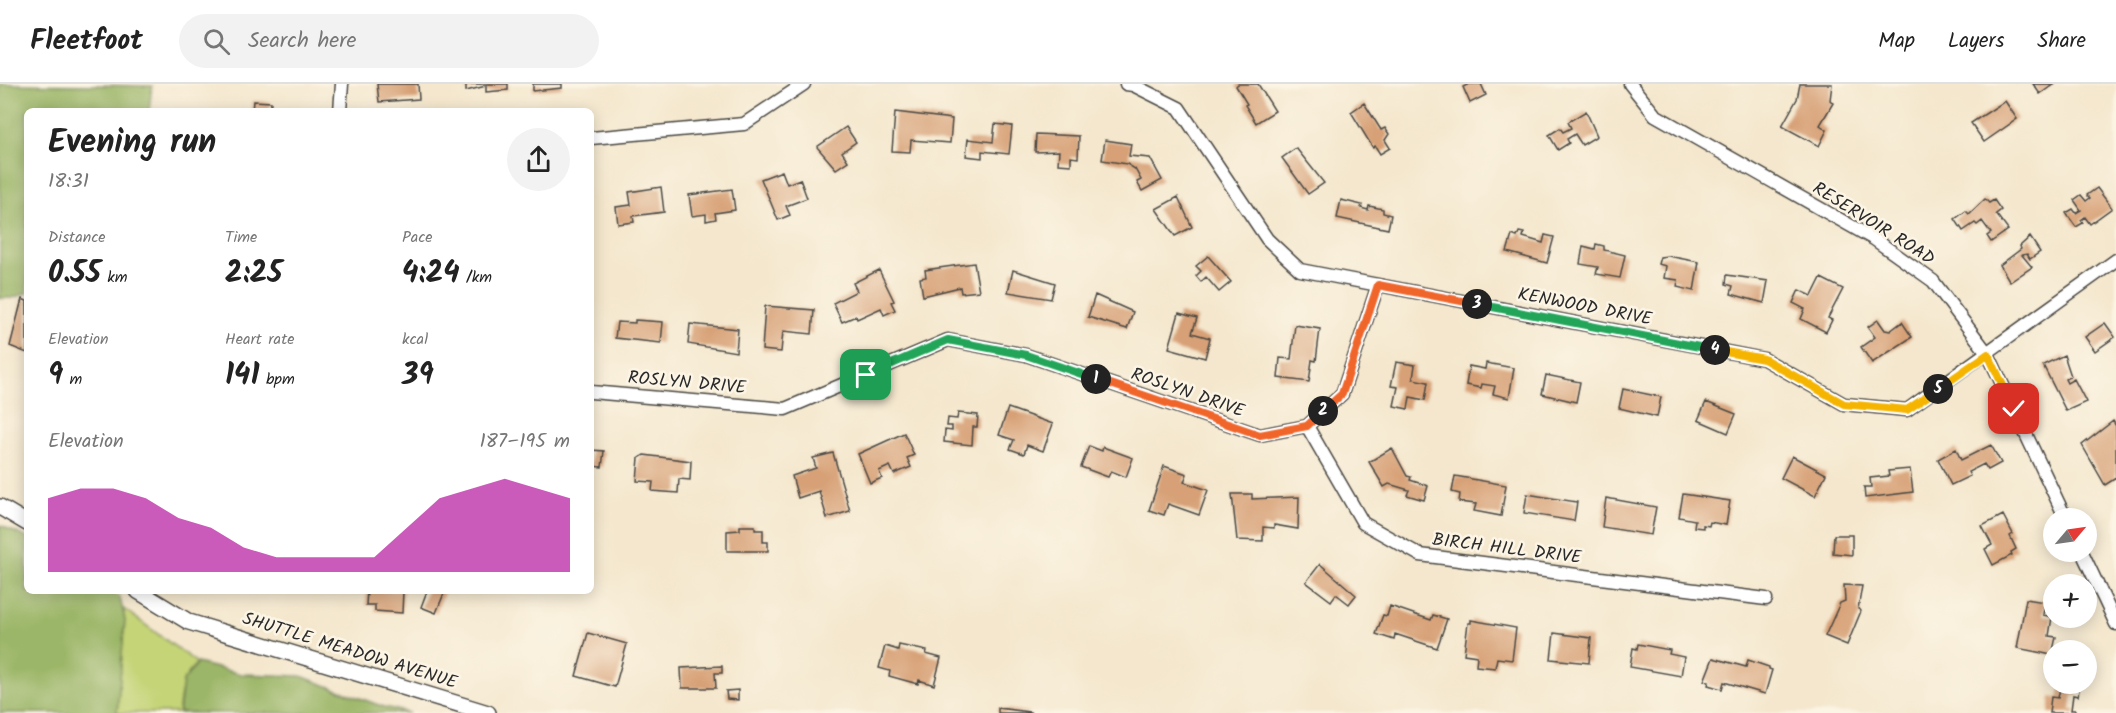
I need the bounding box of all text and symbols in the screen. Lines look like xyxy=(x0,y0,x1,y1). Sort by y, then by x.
search box xyxy=(179,14,599,68)
text: Fleetfoot xyxy=(30,19,143,64)
text: Search here xyxy=(248,24,356,59)
icon: search xyxy=(200,25,233,58)
text: Map xyxy=(1878,25,1915,58)
text: Layers xyxy=(1948,25,2004,58)
text: Share xyxy=(2037,25,2086,58)
text: Evening run xyxy=(48,117,216,170)
button: share xyxy=(507,128,570,191)
text: 18:31 xyxy=(48,166,89,198)
street label: RESERVOIR ROAD xyxy=(1806,175,1940,274)
text: Distance xyxy=(48,225,106,250)
text: Time xyxy=(225,225,257,250)
text: Pace xyxy=(402,225,433,250)
text: 0.55 xyxy=(48,250,101,298)
text: 2:25 xyxy=(225,250,283,298)
text: 4:24 xyxy=(402,250,460,298)
text: km xyxy=(101,265,128,290)
text: /km xyxy=(460,265,492,290)
street label: KENWOOD DRIVE xyxy=(1515,280,1655,335)
pin: 3 xyxy=(1462,289,1492,319)
text: 3 xyxy=(1473,291,1481,316)
text: Elevation xyxy=(48,327,109,352)
text: Heart rate xyxy=(225,327,295,352)
text: kcal xyxy=(402,327,428,352)
pin: 4 xyxy=(1700,335,1730,365)
text: 4 xyxy=(1711,337,1719,362)
pin xyxy=(840,349,891,400)
text: 9 xyxy=(48,352,63,400)
text: 141 xyxy=(225,352,259,400)
text: 39 xyxy=(402,352,434,400)
icon: arrive xyxy=(849,358,882,391)
street label: ROSLYN DRIVE xyxy=(1127,360,1249,427)
street label: ROSLYN DRIVE xyxy=(627,364,748,403)
pin: 1 xyxy=(1081,364,1111,394)
text: 1 xyxy=(1094,366,1098,391)
text: m xyxy=(63,367,82,392)
text: bpm xyxy=(259,367,295,392)
pin: 5 xyxy=(1923,374,1953,404)
text: 5 xyxy=(1934,376,1942,401)
pin xyxy=(1988,383,2039,434)
icon: check xyxy=(1997,392,2030,425)
pin: 2 xyxy=(1308,396,1338,426)
text: 2 xyxy=(1318,398,1328,423)
text: Elevation xyxy=(48,426,124,458)
text: 187–195 m xyxy=(480,426,570,458)
north arrow xyxy=(2043,508,2097,562)
map controls xyxy=(2043,508,2097,694)
street label: BIRCH HILL DRIVE xyxy=(1431,526,1583,573)
button: + xyxy=(2043,574,2097,628)
street label: SHUTTLE MEADOW AVENUE xyxy=(239,605,461,698)
button: − xyxy=(2043,640,2097,694)

